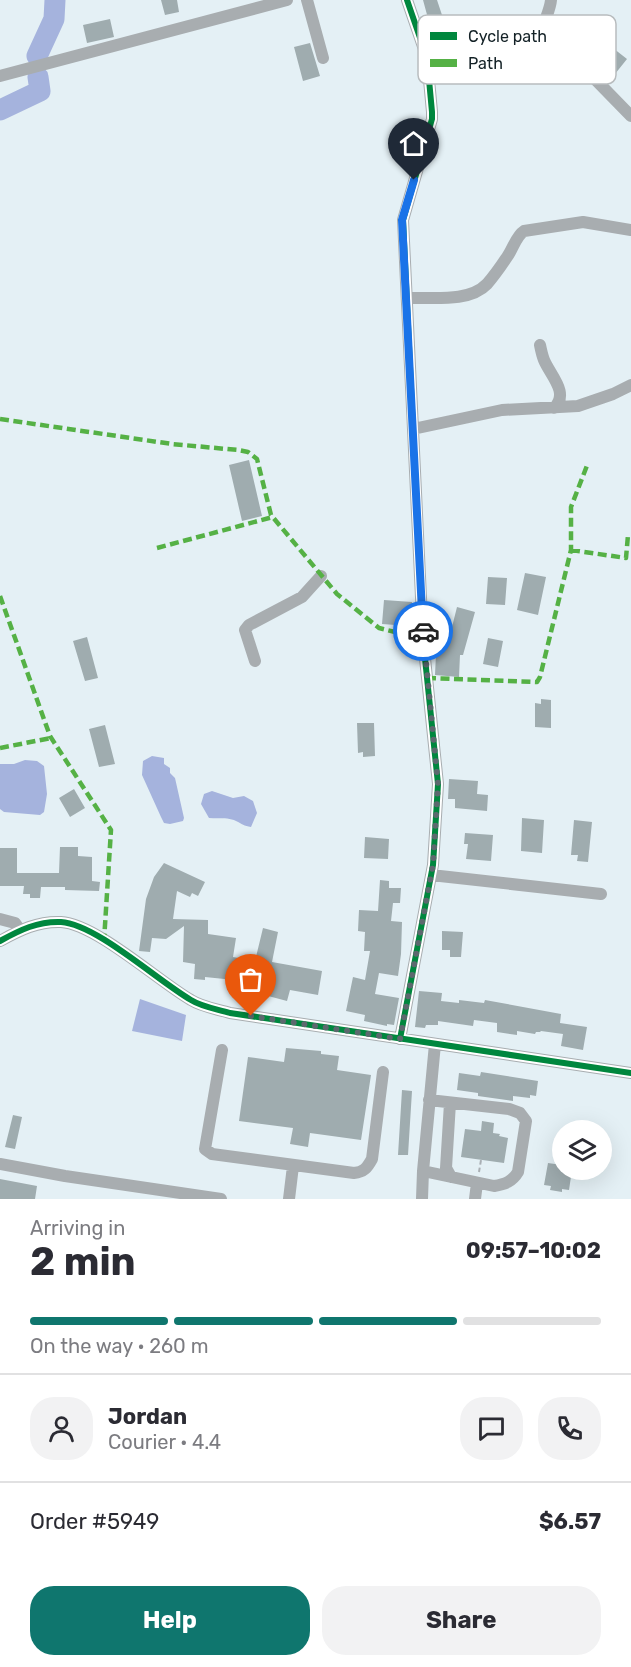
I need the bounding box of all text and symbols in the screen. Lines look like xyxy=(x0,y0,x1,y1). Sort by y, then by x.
legend xyxy=(418,15,616,84)
text: Cycle path xyxy=(468,27,547,46)
text: Path xyxy=(468,54,503,73)
pin xyxy=(388,118,439,180)
icon: home xyxy=(397,127,430,160)
courier xyxy=(393,601,453,661)
icon: car xyxy=(407,615,440,648)
pin xyxy=(225,954,276,1016)
icon: bag xyxy=(234,963,267,996)
map controls xyxy=(552,1120,612,1180)
button: layers xyxy=(552,1120,612,1180)
text: Arriving in xyxy=(30,1216,125,1240)
text: 09:57–10:02 xyxy=(466,1237,601,1264)
text: 2 min xyxy=(30,1239,136,1285)
text: On the way · 260 m xyxy=(30,1334,208,1358)
button: person xyxy=(30,1397,93,1460)
button: chat xyxy=(460,1397,523,1460)
button: phone xyxy=(538,1397,601,1460)
text: Jordan xyxy=(108,1403,187,1430)
text: Courier · 4.4 xyxy=(108,1430,221,1454)
text: Order #5949 xyxy=(30,1508,159,1535)
text: $6.57 xyxy=(539,1508,601,1535)
button: Help xyxy=(30,1586,310,1655)
button: Share xyxy=(322,1586,601,1655)

